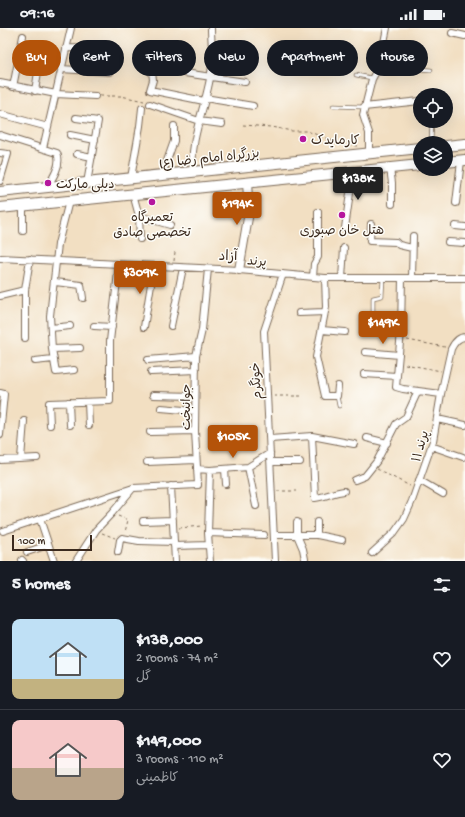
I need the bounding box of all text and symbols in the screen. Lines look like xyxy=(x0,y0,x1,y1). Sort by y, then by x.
text: 09:16 xyxy=(20,5,54,23)
chip: Buy xyxy=(12,40,61,76)
chip: Rent xyxy=(69,40,124,76)
chip: Filters xyxy=(132,40,196,76)
chip: New xyxy=(204,40,259,76)
chip: Apartment xyxy=(267,40,358,76)
chip: House xyxy=(366,40,428,76)
map controls xyxy=(413,88,453,176)
button: locate xyxy=(413,88,453,128)
marker: کارمایدک xyxy=(298,134,308,144)
place label: کارمایدک xyxy=(311,134,360,149)
button: layers xyxy=(413,136,453,176)
street label: بزرگراه امام رضا (ع) xyxy=(158,145,260,173)
pin: $138K xyxy=(330,167,386,201)
text: $138K xyxy=(342,172,374,187)
marker: دیلی مارکت xyxy=(43,178,53,188)
place label: دیلی مارکت xyxy=(56,178,115,193)
pin: $194K xyxy=(209,192,265,226)
marker: تعمیرگاه تخصصی صادق xyxy=(147,197,157,207)
text: $194K xyxy=(222,197,252,212)
place label: تعمیرگاه تخصصی صادق xyxy=(113,209,191,241)
marker: هتل خان صبوری xyxy=(337,210,347,220)
place label: هتل خان صبوری xyxy=(300,224,384,239)
district label: آزاد xyxy=(219,248,238,266)
street label: پرند xyxy=(246,254,267,271)
pin: $309K xyxy=(112,261,168,295)
text: $309K xyxy=(123,266,157,281)
pin: $149K xyxy=(355,311,411,345)
text: $149K xyxy=(368,316,398,331)
street label: خونگرم xyxy=(247,362,267,400)
street label: جوانبخت xyxy=(180,384,195,430)
pin: $105K xyxy=(205,425,261,459)
street label: پرند ۱۱ xyxy=(410,429,433,464)
text: $105K xyxy=(217,430,249,445)
scale bar xyxy=(12,533,92,552)
text: 100 m xyxy=(18,536,45,548)
icon: filters xyxy=(431,574,453,596)
text: 5 homes xyxy=(12,575,70,595)
text: $138,000 xyxy=(136,631,203,651)
icon: home xyxy=(44,635,92,683)
icon: heart xyxy=(431,648,453,670)
text: 2 rooms · 74 m² xyxy=(136,651,218,666)
text: گل xyxy=(136,670,151,685)
text: $149,000 xyxy=(136,732,201,752)
icon: home xyxy=(44,736,92,784)
icon: heart xyxy=(431,749,453,771)
text: 3 rooms · 110 m² xyxy=(136,752,224,767)
text: کاظمینی xyxy=(136,771,178,786)

